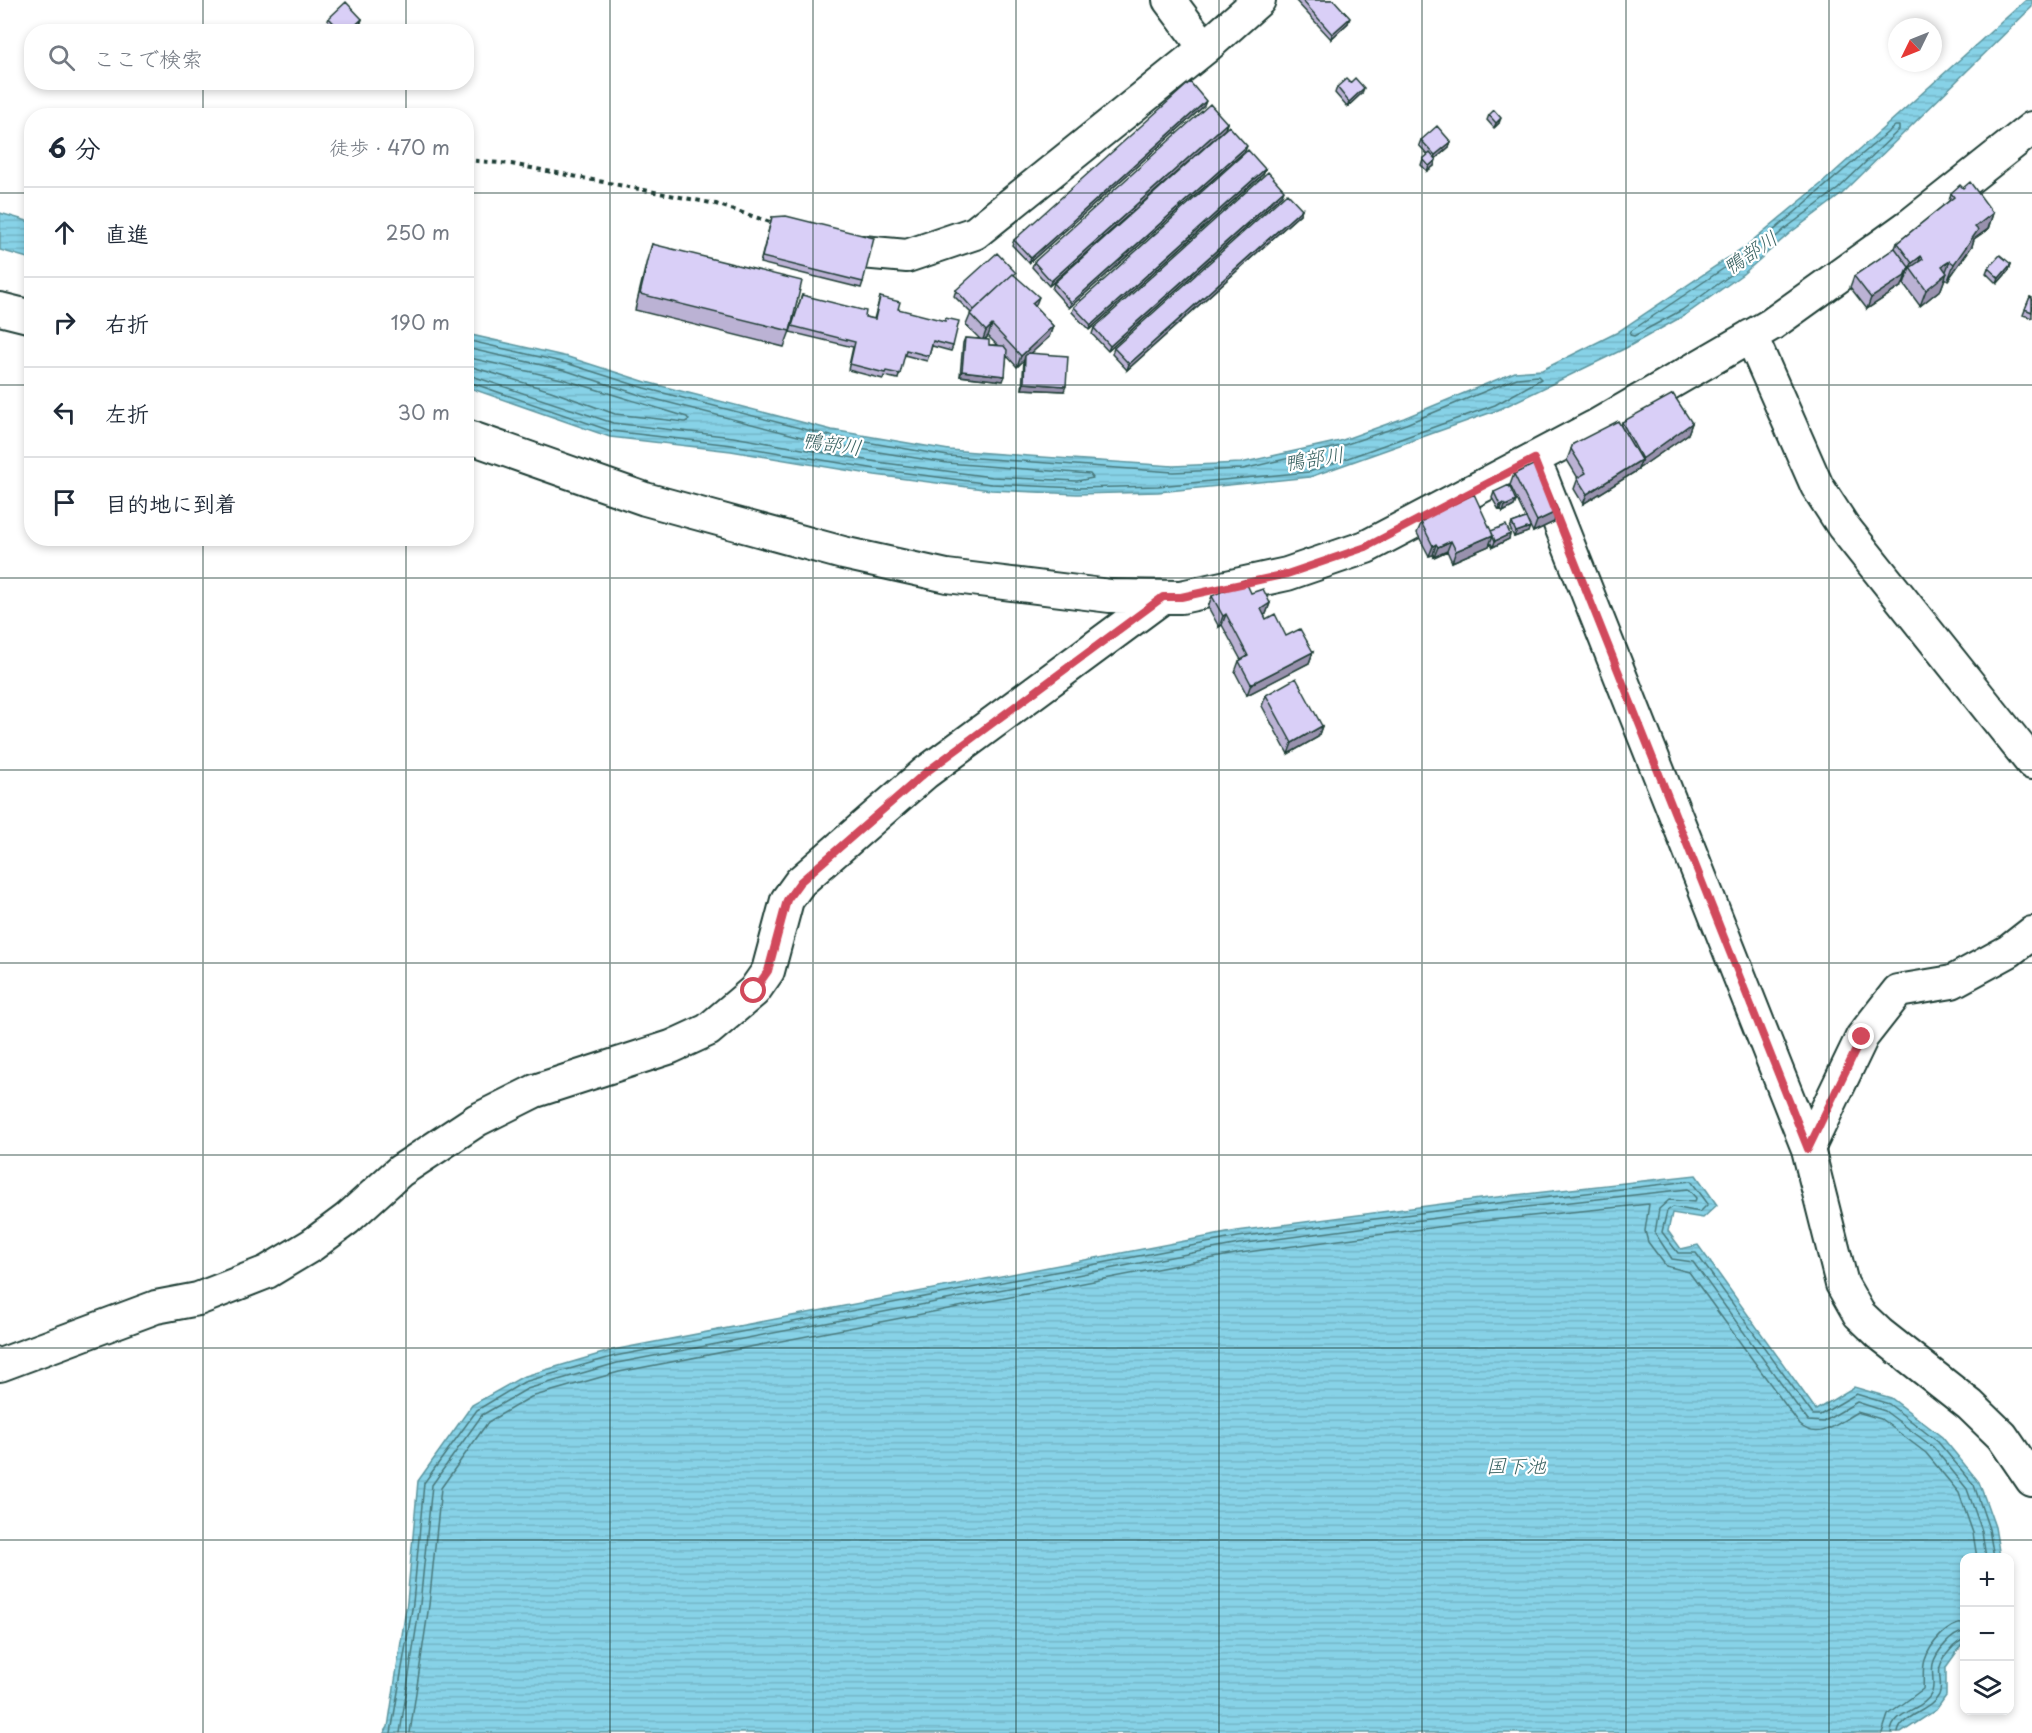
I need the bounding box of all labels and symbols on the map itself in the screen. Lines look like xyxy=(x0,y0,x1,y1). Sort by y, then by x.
north arrow xyxy=(1888,18,1942,72)
water label: 鴨部川 xyxy=(1717,223,1783,281)
water label: 鴨部川 xyxy=(800,424,864,462)
water label: 鴨部川 xyxy=(1282,438,1346,478)
route start xyxy=(740,977,766,1003)
route end xyxy=(1848,1023,1874,1049)
water label: 国下池 xyxy=(1486,1450,1547,1480)

